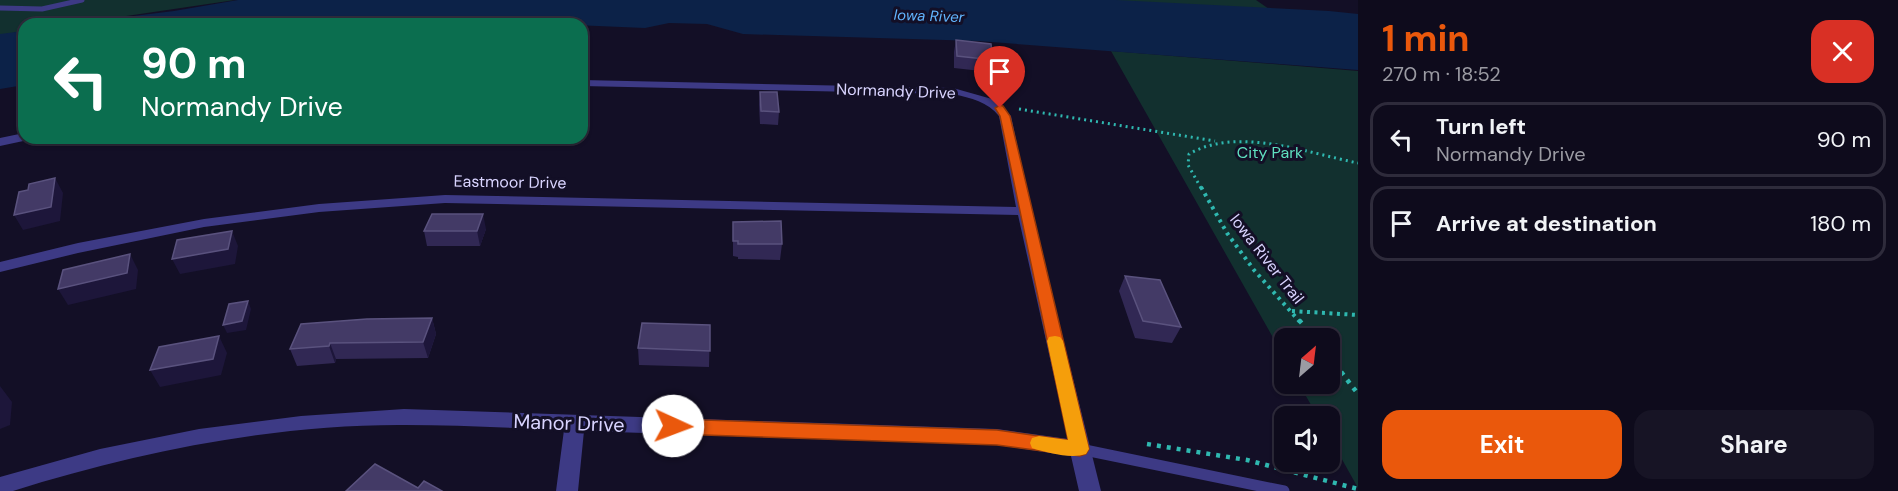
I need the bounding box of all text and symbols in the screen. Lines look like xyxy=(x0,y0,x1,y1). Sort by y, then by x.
water label: Iowa River xyxy=(893,5,965,27)
text: 1 min xyxy=(1382,15,1470,62)
button: close xyxy=(1811,20,1874,83)
text: 90 m xyxy=(141,36,247,91)
icon: left xyxy=(42,42,120,120)
pin xyxy=(974,46,1025,108)
icon: arrive xyxy=(983,55,1016,88)
text: 270 m · 18:52 xyxy=(1382,61,1501,87)
street label: Normandy Drive xyxy=(836,78,956,104)
text: Normandy Drive xyxy=(141,89,343,124)
text: Turn left xyxy=(1436,112,1526,141)
icon: left xyxy=(1385,123,1418,156)
text: 90 m xyxy=(1817,125,1871,154)
text: Normandy Drive xyxy=(1436,141,1586,167)
park label: City Park xyxy=(1237,142,1303,163)
street label: Eastmoor Drive xyxy=(453,171,567,193)
icon: arrive xyxy=(1385,207,1418,240)
text: Arrive at destination xyxy=(1436,209,1657,238)
text: 180 m xyxy=(1810,209,1871,238)
street label: Iowa River Trail xyxy=(1225,210,1309,308)
north arrow xyxy=(1274,328,1340,394)
map controls xyxy=(1274,328,1340,472)
position arrow xyxy=(641,394,705,458)
button: sound xyxy=(1274,406,1340,472)
street label: Manor Drive xyxy=(513,408,625,438)
button: Exit xyxy=(1382,410,1622,479)
button: Share xyxy=(1634,410,1874,479)

